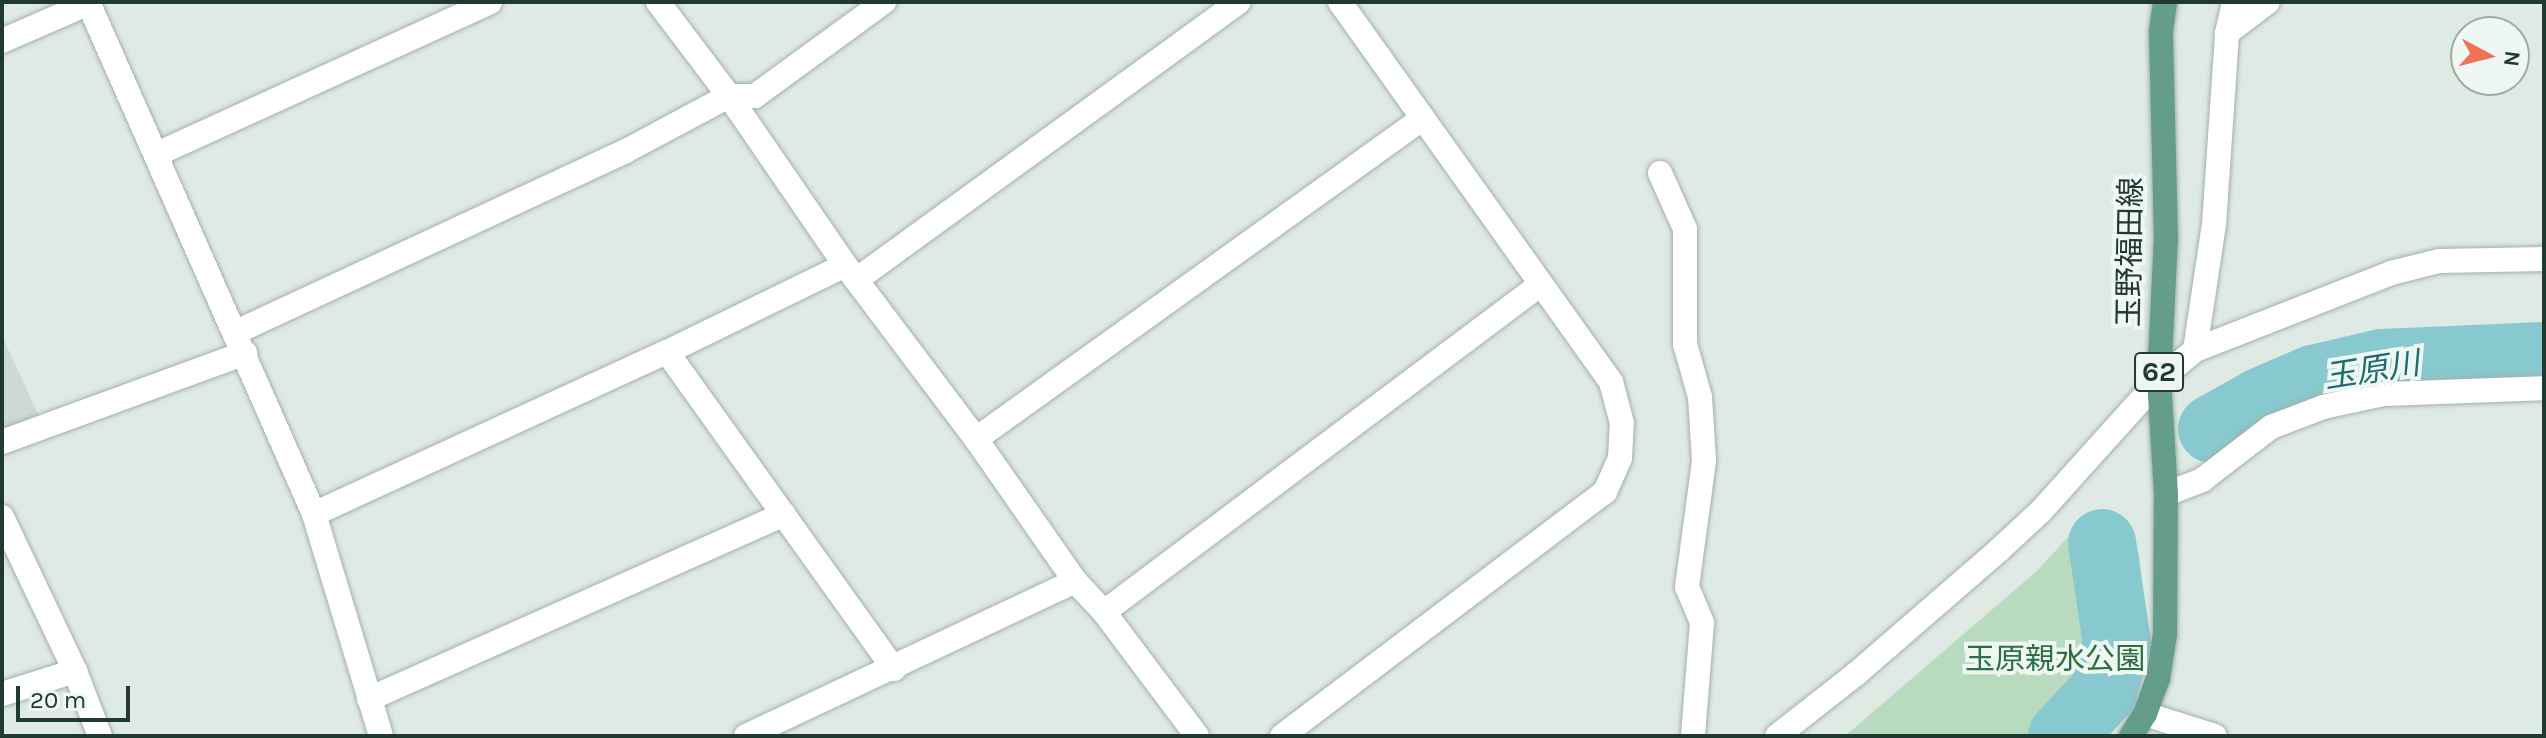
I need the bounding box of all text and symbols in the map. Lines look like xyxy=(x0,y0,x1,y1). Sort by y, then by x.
north arrow xyxy=(2450,16,2530,96)
text: N xyxy=(2498,49,2526,68)
street label: 玉野福田線 xyxy=(2111,177,2149,327)
water label: 玉原川 xyxy=(2322,345,2422,397)
road number: 62 xyxy=(2133,348,2185,396)
park label: 玉原親水公園 xyxy=(1965,641,2145,677)
scale bar xyxy=(20,670,134,720)
text: 20 m xyxy=(30,686,86,714)

